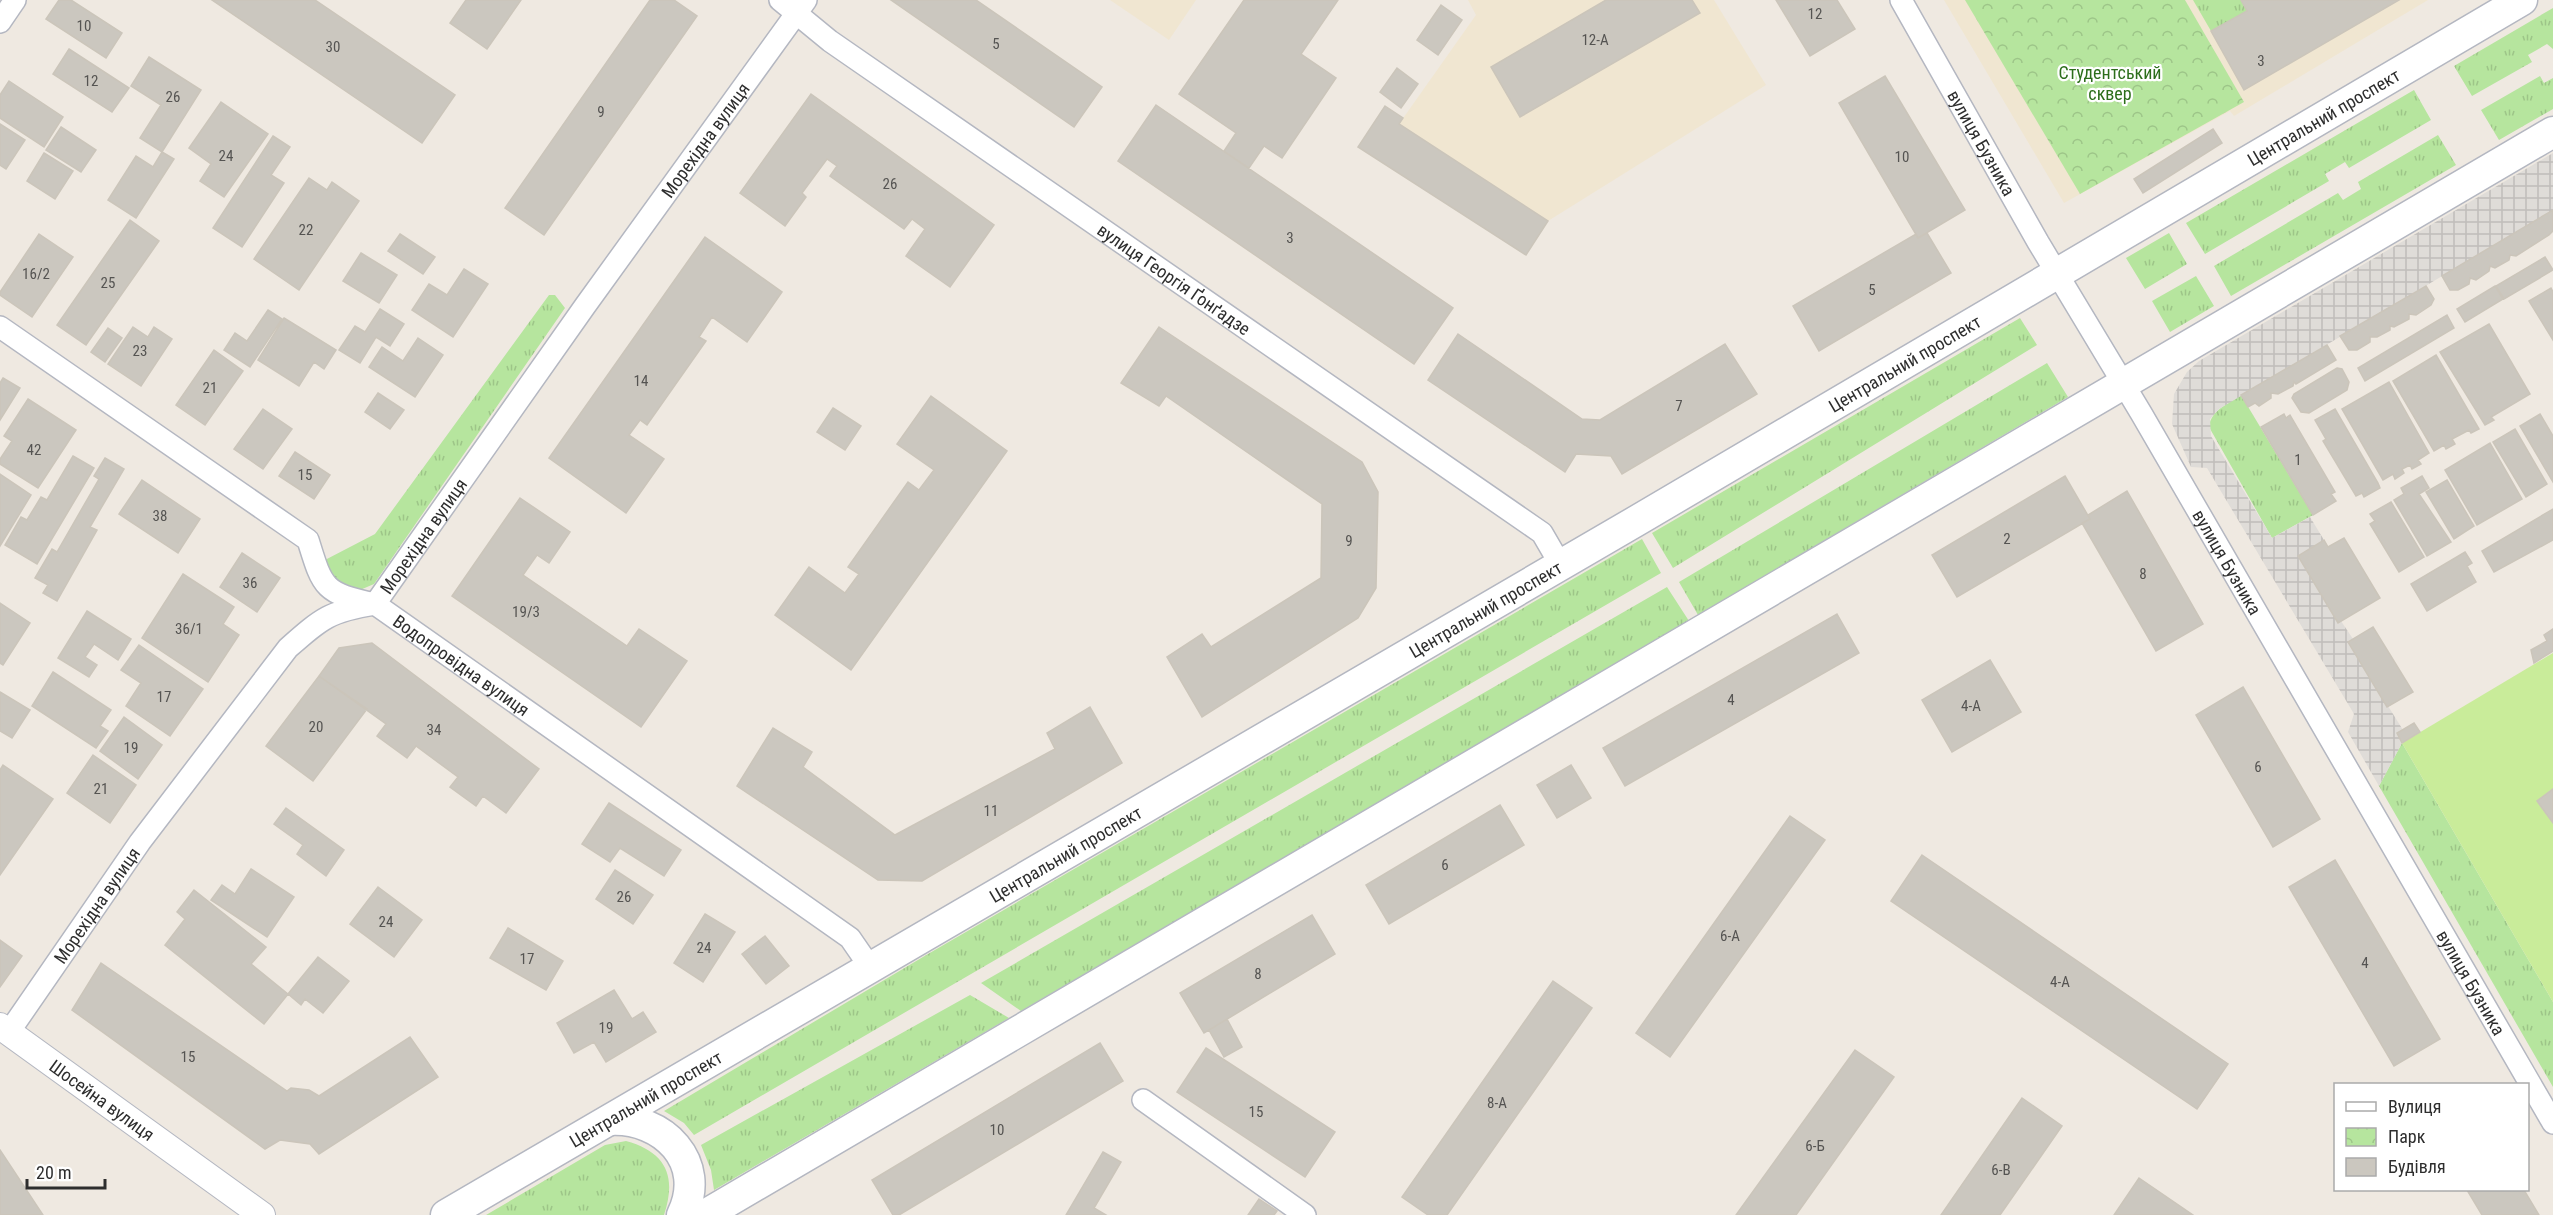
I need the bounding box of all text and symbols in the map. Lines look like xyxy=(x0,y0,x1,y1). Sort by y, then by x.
house number: 12 xyxy=(1808,5,1822,23)
house number: 10 xyxy=(77,17,91,35)
house number: 12-А xyxy=(1581,31,1609,49)
house number: 5 xyxy=(992,35,1000,53)
house number: 30 xyxy=(326,38,340,56)
house number: 3 xyxy=(2257,52,2265,70)
park label: Студентський сквер xyxy=(2058,62,2162,104)
street label: Центральний проспект xyxy=(2243,64,2404,170)
house number: 12 xyxy=(84,72,98,90)
street label: Морехідна вулиця xyxy=(657,78,753,201)
street label: вулиця Бузника xyxy=(1944,86,2020,199)
house number: 26 xyxy=(166,88,180,106)
house number: 9 xyxy=(597,103,605,121)
house number: 24 xyxy=(219,147,233,165)
house number: 10 xyxy=(1895,148,1909,166)
house number: 26 xyxy=(883,175,897,193)
street label: вулиця Георгія Ґонґадзе xyxy=(1094,219,1255,339)
house number: 22 xyxy=(299,221,313,239)
house number: 3 xyxy=(1286,229,1294,247)
house number: 16/2 xyxy=(22,265,50,283)
house number: 25 xyxy=(101,274,115,292)
house number: 5 xyxy=(1868,281,1876,299)
street label: Центральний проспект xyxy=(1825,310,1985,416)
house number: 23 xyxy=(133,342,147,360)
house number: 14 xyxy=(634,372,648,390)
house number: 21 xyxy=(203,379,217,397)
house number: 7 xyxy=(1675,397,1683,415)
house number: 42 xyxy=(27,441,41,459)
house number: 1 xyxy=(2294,451,2302,469)
house number: 15 xyxy=(298,466,312,484)
street label: Морехідна вулиця xyxy=(375,474,471,597)
street label: вулиця Бузника xyxy=(2189,506,2266,618)
house number: 38 xyxy=(153,507,167,525)
house number: 2 xyxy=(2003,530,2011,548)
house number: 9 xyxy=(1345,532,1353,550)
street label: Центральний проспект xyxy=(1405,556,1566,662)
house number: 8 xyxy=(2139,565,2147,583)
house number: 36 xyxy=(243,574,257,592)
house number: 19/3 xyxy=(512,603,540,621)
street label: Водопровідна вулиця xyxy=(389,610,534,720)
house number: 36/1 xyxy=(175,620,203,638)
house number: 17 xyxy=(157,688,171,706)
house number: 4 xyxy=(1727,691,1735,709)
house number: 4-А xyxy=(1961,697,1981,715)
house number: 20 xyxy=(309,718,323,736)
house number: 34 xyxy=(427,721,441,739)
house number: 19 xyxy=(124,739,138,757)
house number: 6 xyxy=(2254,758,2262,776)
house number: 21 xyxy=(94,780,108,798)
street label: Центральний проспект xyxy=(985,801,1146,907)
house number: 11 xyxy=(984,802,998,820)
street label: Морехідна вулиця xyxy=(49,843,144,967)
house number: 6 xyxy=(1441,856,1449,874)
house number: 26 xyxy=(617,888,631,906)
house number: 24 xyxy=(379,913,393,931)
street label: вулиця Бузника xyxy=(2433,926,2510,1039)
house number: 6-А xyxy=(1720,927,1740,945)
house number: 24 xyxy=(697,939,711,957)
house number: 17 xyxy=(520,950,534,968)
house number: 4 xyxy=(2361,954,2369,972)
house number: 8 xyxy=(1254,965,1262,983)
house number: 4-А xyxy=(2050,973,2070,991)
house number: 19 xyxy=(599,1019,613,1037)
street label: Центральний проспект xyxy=(565,1046,726,1151)
house number: 15 xyxy=(181,1048,195,1066)
street label: Шосейна вулиця xyxy=(46,1055,159,1145)
legend xyxy=(2334,1083,2529,1191)
house number: 8-А xyxy=(1487,1094,1507,1112)
text: Вулиця xyxy=(2388,1096,2442,1117)
house number: 15 xyxy=(1249,1103,1263,1121)
house number: 10 xyxy=(990,1121,1004,1139)
text: Парк xyxy=(2388,1126,2426,1147)
house number: 6-Б xyxy=(1805,1137,1825,1155)
scale bar xyxy=(27,1152,105,1190)
text: Будівля xyxy=(2388,1156,2446,1177)
house number: 6-В xyxy=(1991,1161,2011,1179)
text: 20 m xyxy=(36,1162,71,1183)

